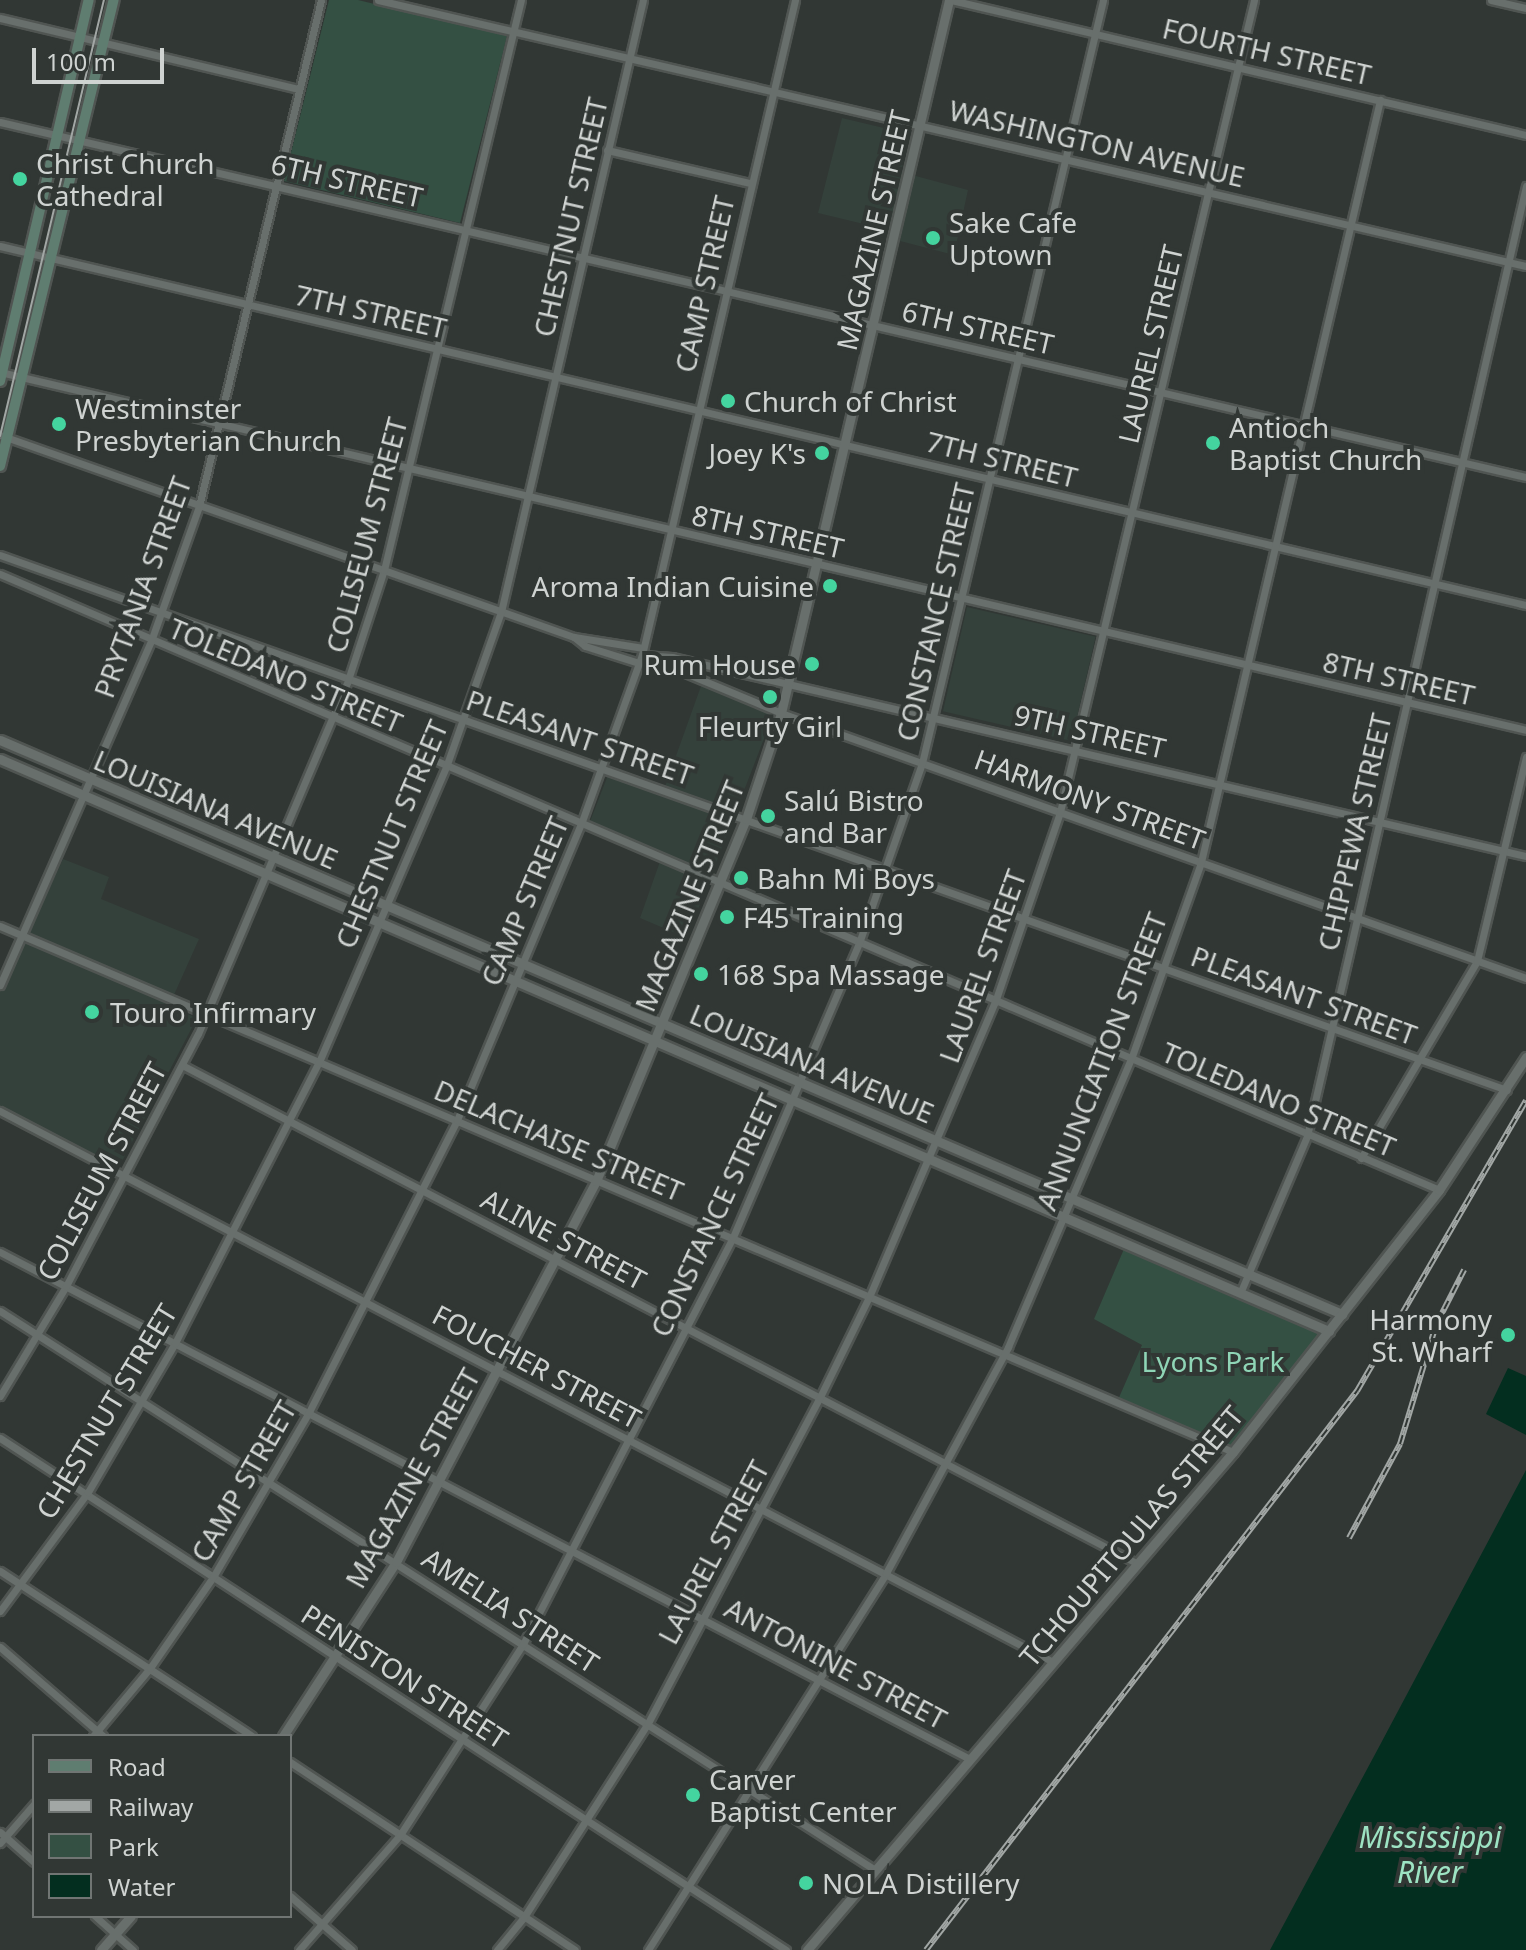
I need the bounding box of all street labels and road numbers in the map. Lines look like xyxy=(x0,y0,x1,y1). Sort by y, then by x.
street label: FOURTH STREET xyxy=(1159,11,1375,91)
street label: WASHINGTON AVENUE xyxy=(946,93,1248,193)
street label: CHESTNUT STREET xyxy=(526,94,614,340)
street label: MAGAZINE STREET xyxy=(829,107,917,353)
street label: 6TH STREET xyxy=(268,146,426,214)
street label: CAMP STREET xyxy=(667,192,741,376)
street label: LAUREL STREET xyxy=(1111,241,1189,447)
street label: 7TH STREET xyxy=(292,277,450,345)
street label: 6TH STREET xyxy=(899,293,1057,361)
street label: COLISEUM STREET xyxy=(318,414,414,656)
street label: 7TH STREET xyxy=(923,424,1081,494)
street label: PRYTANIA STREET xyxy=(86,472,198,702)
street label: CONSTANCE STREET xyxy=(889,480,981,744)
street label: 8TH STREET xyxy=(689,497,847,565)
street label: TOLEDANO STREET xyxy=(164,611,408,739)
street label: 8TH STREET xyxy=(1320,644,1478,712)
street label: PLEASANT STREET xyxy=(462,682,698,792)
street label: 9TH STREET xyxy=(1011,697,1169,765)
street label: CHIPPEWA STREET xyxy=(1310,710,1398,954)
street label: CHESTNUT STREET xyxy=(328,715,454,953)
street label: LOUISIANA AVENUE xyxy=(89,742,343,876)
street label: HARMONY STREET xyxy=(970,742,1210,856)
street label: MAGAZINE STREET xyxy=(627,776,751,1016)
street label: CAMP STREET xyxy=(473,811,575,991)
street label: LAUREL STREET xyxy=(931,865,1033,1067)
street label: ANNUNCIATION STREET xyxy=(1029,908,1173,1214)
street label: PLEASANT STREET xyxy=(1187,939,1421,1051)
street label: LOUISIANA AVENUE xyxy=(685,996,939,1130)
street label: TOLEDANO STREET xyxy=(1157,1035,1401,1163)
street label: COLISEUM STREET xyxy=(29,1056,173,1286)
street label: DELACHAISE STREET xyxy=(429,1072,689,1208)
street label: CONSTANCE STREET xyxy=(643,1088,785,1342)
street label: ALINE STREET xyxy=(476,1182,652,1296)
street label: FOUCHER STREET xyxy=(427,1297,647,1435)
street label: CHESTNUT STREET xyxy=(29,1298,183,1524)
street label: MAGAZINE STREET xyxy=(338,1362,486,1594)
street label: CAMP STREET xyxy=(183,1395,303,1567)
street label: TCHOUPITOULAS STREET xyxy=(1012,1399,1250,1673)
street label: LAUREL STREET xyxy=(651,1454,775,1650)
street label: AMELIA STREET xyxy=(417,1541,605,1679)
street label: ANTONINE STREET xyxy=(720,1590,952,1736)
street label: PENISTON STREET xyxy=(296,1597,514,1755)

